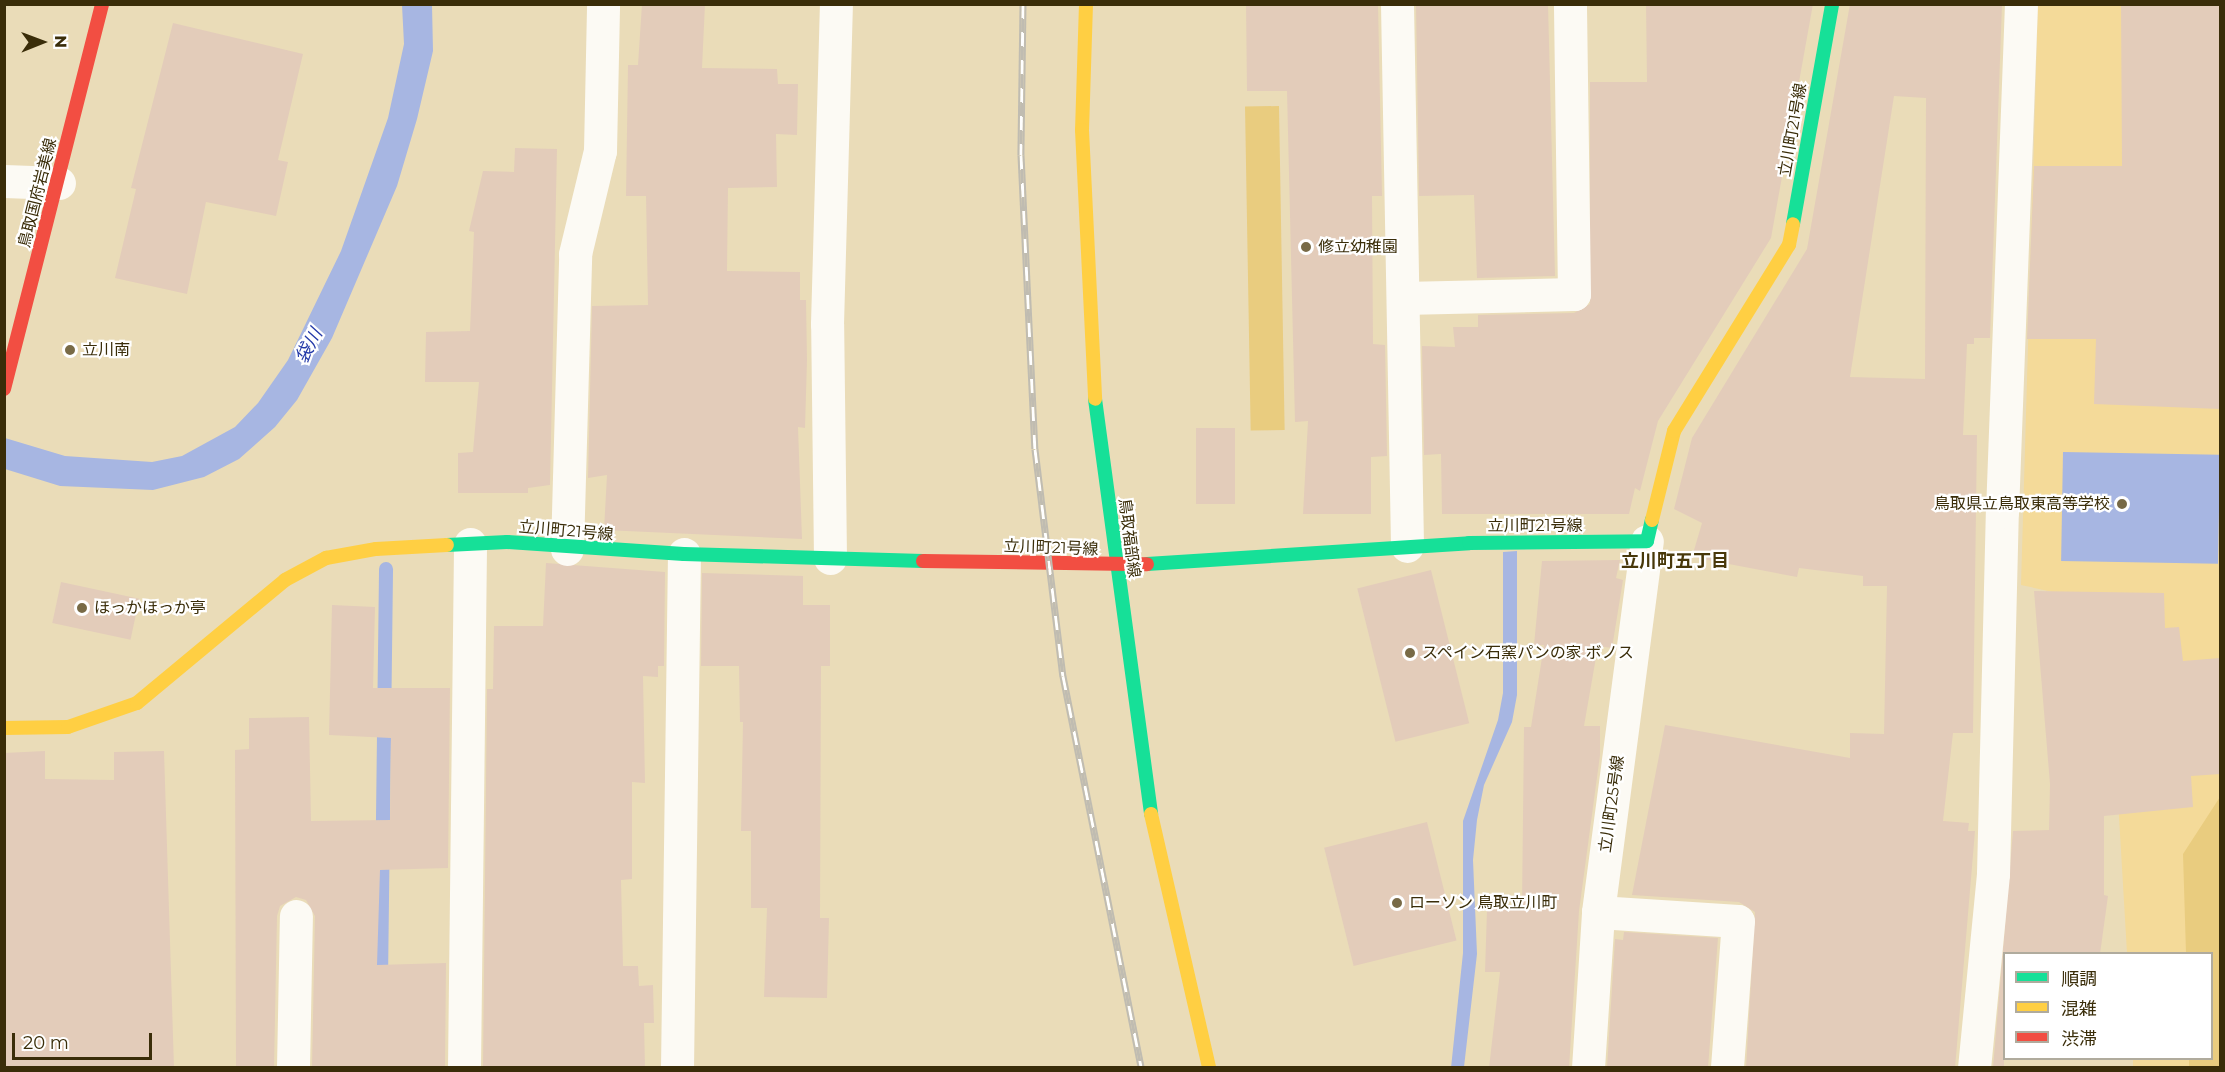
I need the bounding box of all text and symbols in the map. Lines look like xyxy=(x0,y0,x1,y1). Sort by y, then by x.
north arrow xyxy=(12,12,72,72)
text: N xyxy=(51,35,70,48)
street label: 立川町21号線 xyxy=(1775,82,1811,178)
street label: 鳥取国府岩美線 xyxy=(15,136,61,250)
place label: 修立幼稚園 xyxy=(1318,237,1398,257)
marker: 修立幼稚園 xyxy=(1299,240,1313,254)
water label: 袋川 xyxy=(291,325,327,367)
place label: 立川南 xyxy=(82,340,130,360)
marker: 立川南 xyxy=(63,343,77,357)
place label: 鳥取県立鳥取東高等学校 xyxy=(1934,494,2110,514)
street label: 鳥取福部線 xyxy=(1115,497,1143,579)
marker: 鳥取県立鳥取東高等学校 xyxy=(2115,497,2129,511)
street label: 立川町21号線 xyxy=(1488,516,1582,536)
street label: 立川町21号線 xyxy=(518,517,614,545)
street label: 立川町21号線 xyxy=(1003,537,1099,559)
district label: 立川町五丁目 xyxy=(1621,550,1729,572)
place label: ほっかほっか亭 xyxy=(94,598,206,618)
marker: ほっかほっか亭 xyxy=(75,601,89,615)
place label: スペイン石窯パンの家 ボノス xyxy=(1422,643,1634,663)
marker: スペイン石窯パンの家 ボノス xyxy=(1403,646,1417,660)
street label: 立川町25号線 xyxy=(1596,754,1628,854)
place label: ローソン 鳥取立川町 xyxy=(1409,893,1557,913)
marker: ローソン 鳥取立川町 xyxy=(1390,896,1404,910)
legend xyxy=(2003,952,2213,1060)
text: 順調 xyxy=(2061,968,2097,990)
text: 混雑 xyxy=(2061,998,2097,1020)
scale bar xyxy=(15,1021,154,1059)
text: 渋滞 xyxy=(2061,1028,2097,1050)
text: 20 m xyxy=(23,1032,69,1054)

